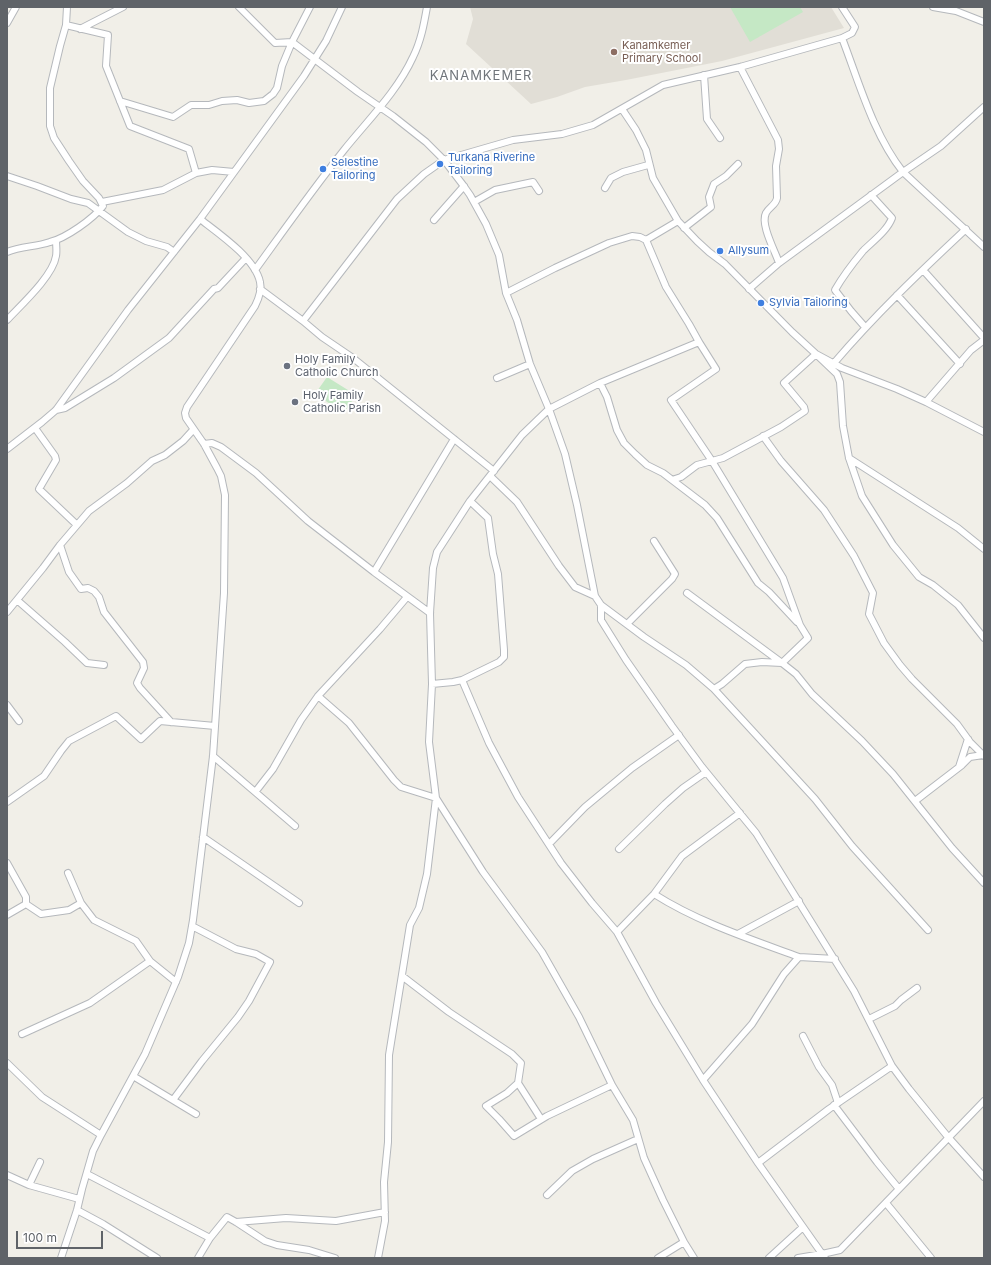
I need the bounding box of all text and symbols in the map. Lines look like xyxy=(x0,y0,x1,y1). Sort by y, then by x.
place label: Kanamkemer Primary School xyxy=(622,39,701,65)
marker: Kanamkemer Primary School xyxy=(609,47,619,57)
district label: KANAMKEMER xyxy=(430,68,532,84)
place label: Turkana Riverine Tailoring xyxy=(448,151,535,177)
place label: Selestine Tailoring xyxy=(331,156,379,182)
marker: Turkana Riverine Tailoring xyxy=(435,159,445,169)
marker: Selestine Tailoring xyxy=(318,164,328,174)
place label: Allysum xyxy=(728,244,769,258)
marker: Allysum xyxy=(715,246,725,256)
place label: Sylvia Tailoring xyxy=(769,296,848,310)
marker: Sylvia Tailoring xyxy=(756,298,766,308)
place label: Holy Family Catholic Church xyxy=(295,353,378,379)
marker: Holy Family Catholic Church xyxy=(282,361,292,371)
place label: Holy Family Catholic Parish xyxy=(303,389,381,415)
marker: Holy Family Catholic Parish xyxy=(290,397,300,407)
scale bar xyxy=(18,1223,105,1249)
text: 100 m xyxy=(23,1230,57,1245)

